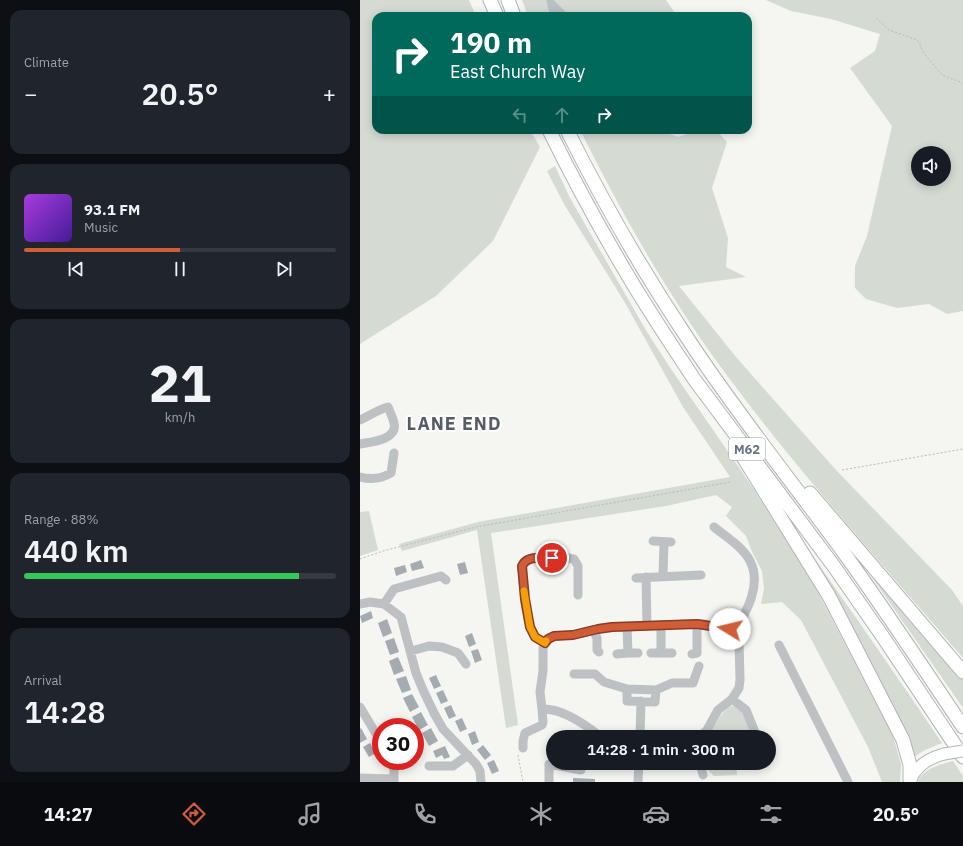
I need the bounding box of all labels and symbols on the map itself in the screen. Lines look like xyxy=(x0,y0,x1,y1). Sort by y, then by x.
district label: LANE END xyxy=(407,412,501,435)
road number: M62 xyxy=(729,438,765,460)
pin xyxy=(535,541,569,575)
position arrow xyxy=(709,608,751,650)
speed limit sign: 30 xyxy=(372,718,424,770)

